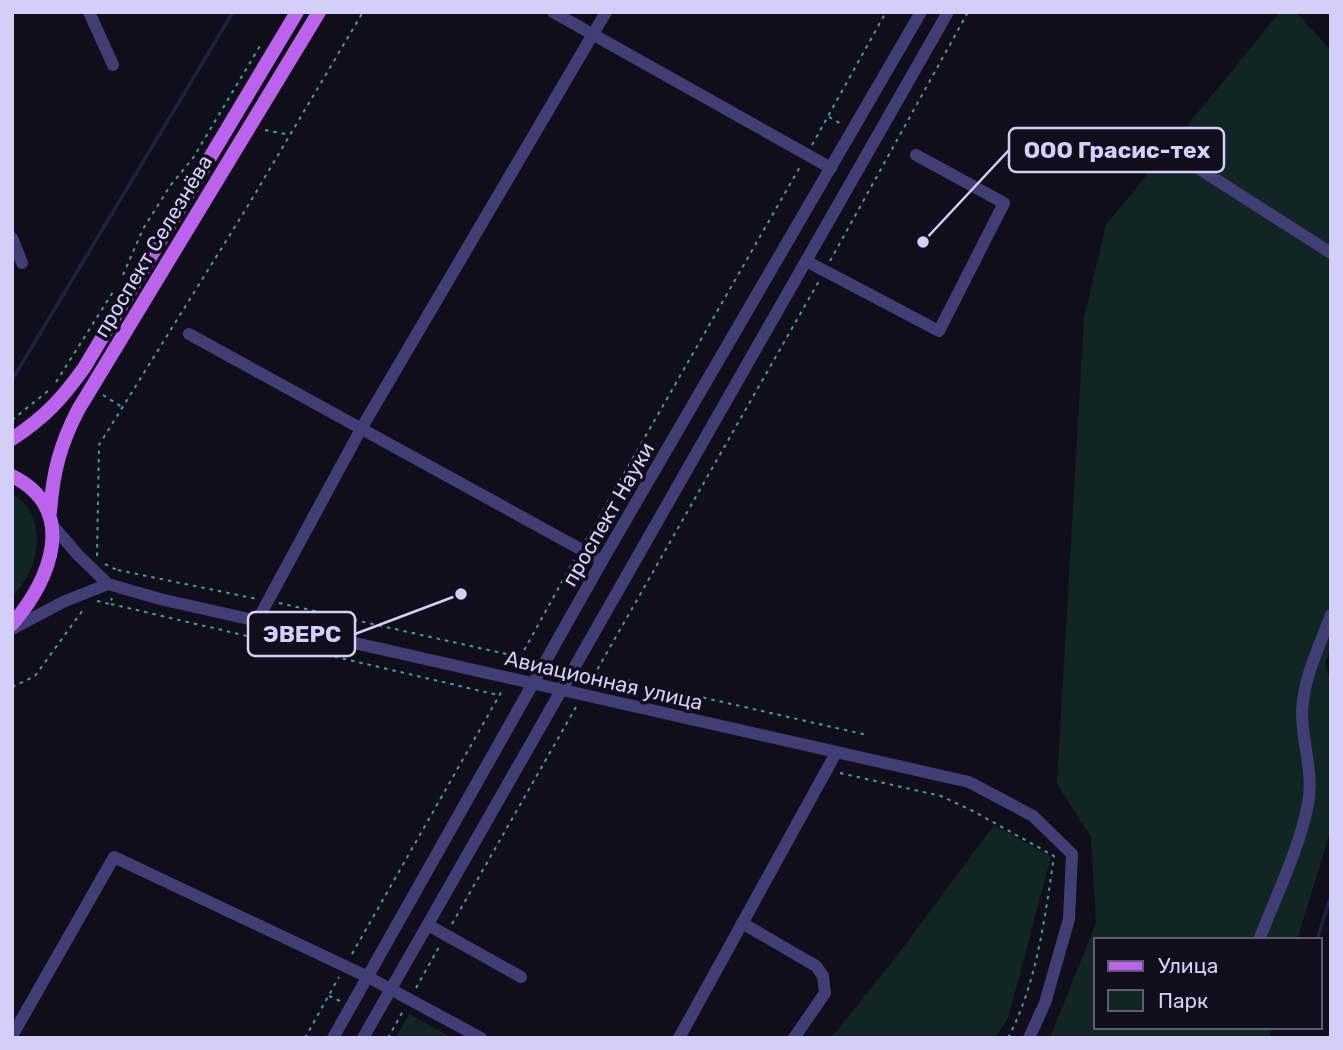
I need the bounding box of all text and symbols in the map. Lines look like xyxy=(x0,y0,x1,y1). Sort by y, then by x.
callout: ООО Грасис-тех xyxy=(1009,128,1224,172)
text: ООО Грасис-тех xyxy=(1024,136,1211,164)
street label: проспект Селезнёва xyxy=(89,150,217,342)
street label: проспект Науки xyxy=(557,438,659,590)
callout: ЭВЕРС xyxy=(248,612,355,656)
text: ЭВЕРС xyxy=(263,620,341,648)
street label: Авиационная улица xyxy=(503,645,705,715)
legend xyxy=(1094,938,1322,1029)
text: Улица xyxy=(1158,953,1218,978)
text: Парк xyxy=(1158,988,1208,1013)

